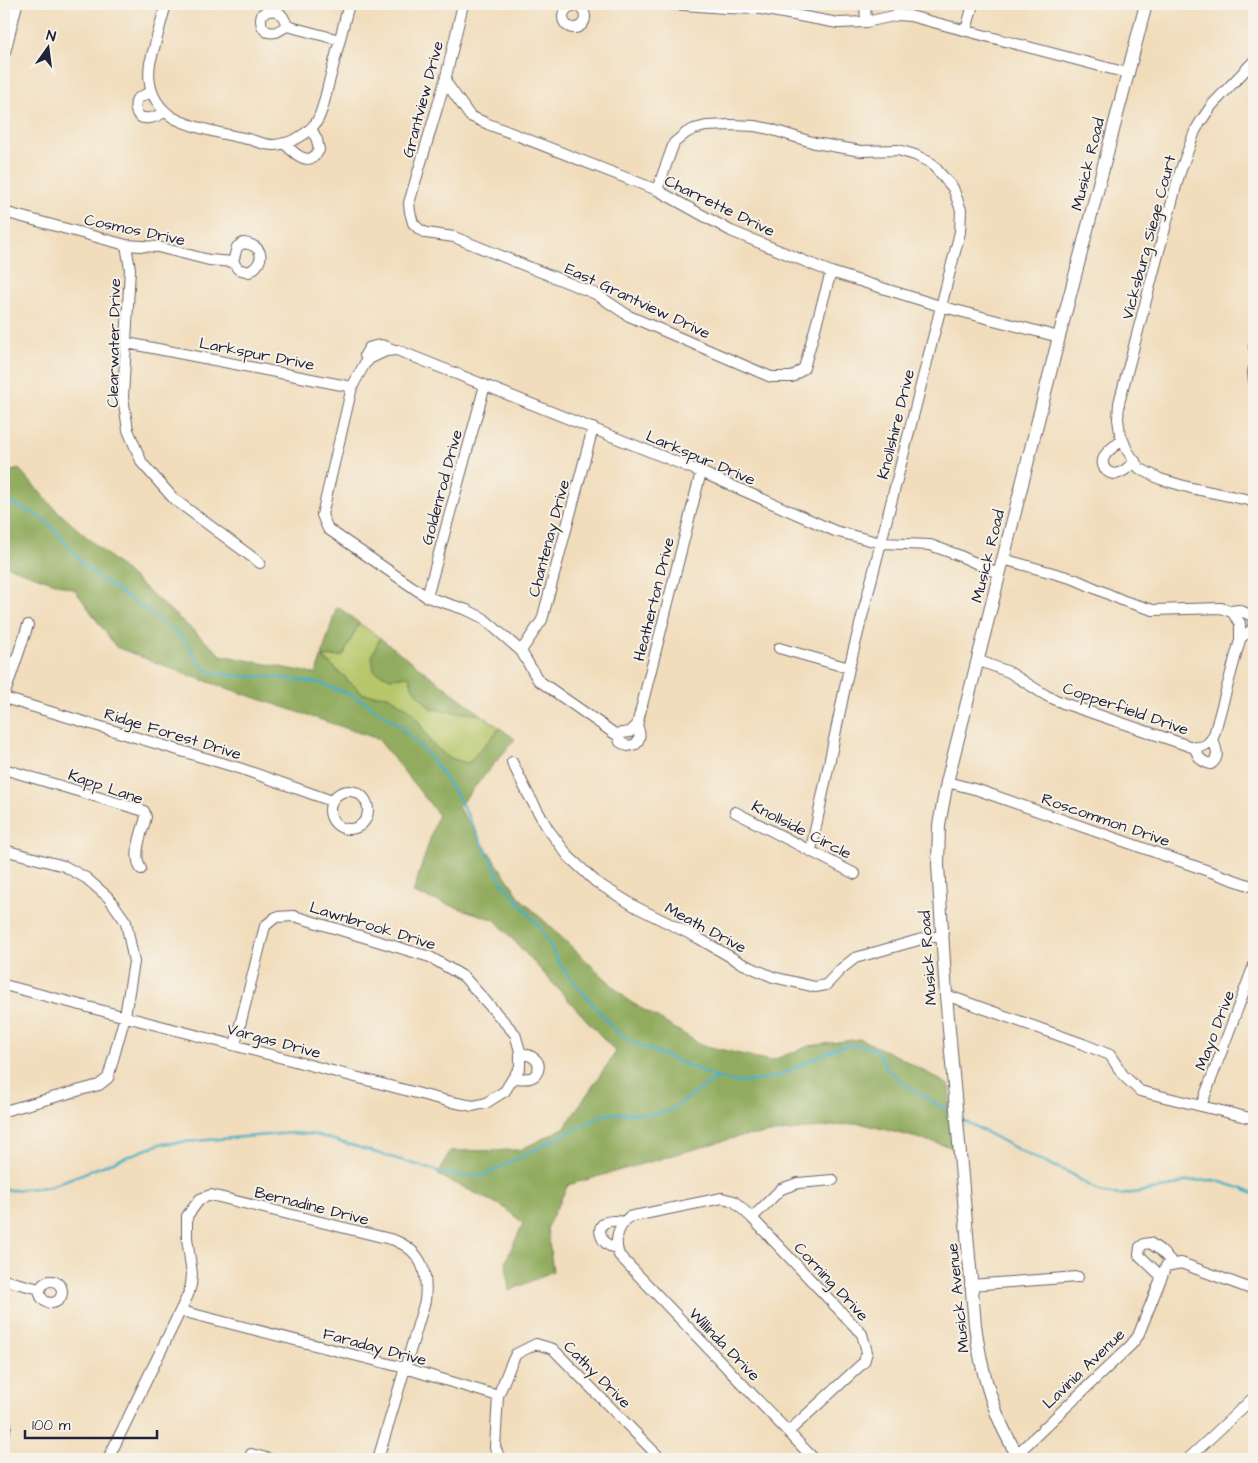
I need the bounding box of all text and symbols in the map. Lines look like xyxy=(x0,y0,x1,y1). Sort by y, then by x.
north arrow xyxy=(22,22,72,72)
text: N xyxy=(44,26,58,47)
street label: Grantview Drive xyxy=(397,38,449,160)
street label: Musick Road xyxy=(1066,116,1110,213)
street label: Vicksburg Siege Court xyxy=(1116,152,1183,322)
street label: Charrette Drive xyxy=(661,170,779,242)
street label: Cosmos Drive xyxy=(82,209,188,251)
street label: East Grantview Drive xyxy=(561,257,714,344)
street label: Clearwater Drive xyxy=(102,278,126,408)
street label: Larkspur Drive xyxy=(197,332,317,376)
street label: Knollshire Drive xyxy=(872,367,920,482)
street label: Larkspur Drive xyxy=(643,425,759,491)
street label: Goldenrod Drive xyxy=(416,427,468,547)
street label: Chantenay Drive xyxy=(523,477,576,600)
street label: Musick Road xyxy=(966,508,1010,605)
street label: Heatherton Drive xyxy=(628,535,680,663)
street label: Copperfield Drive xyxy=(1060,677,1192,741)
street label: Ridge Forest Drive xyxy=(101,703,244,766)
street label: Kapp Lane xyxy=(65,764,146,810)
street label: Roscommon Drive xyxy=(1039,788,1173,852)
street label: Knollside Circle xyxy=(748,795,856,865)
street label: Lawnbrook Drive xyxy=(307,896,439,956)
street label: Meath Drive xyxy=(661,897,750,959)
street label: Musick Road xyxy=(914,910,942,1006)
street label: Mayo Drive xyxy=(1190,987,1241,1074)
street label: Vargas Drive xyxy=(224,1018,323,1065)
street label: Bernadine Drive xyxy=(252,1181,372,1231)
street label: Corning Drive xyxy=(788,1237,874,1327)
street label: Musick Avenue xyxy=(941,1242,975,1354)
street label: Willinda Drive xyxy=(684,1303,765,1386)
street label: Faraday Drive xyxy=(320,1323,429,1372)
street label: Lavinia Avenue xyxy=(1038,1323,1130,1414)
street label: Cathy Drive xyxy=(558,1336,636,1414)
scale bar xyxy=(25,1408,158,1440)
text: 100 m xyxy=(32,1415,71,1436)

